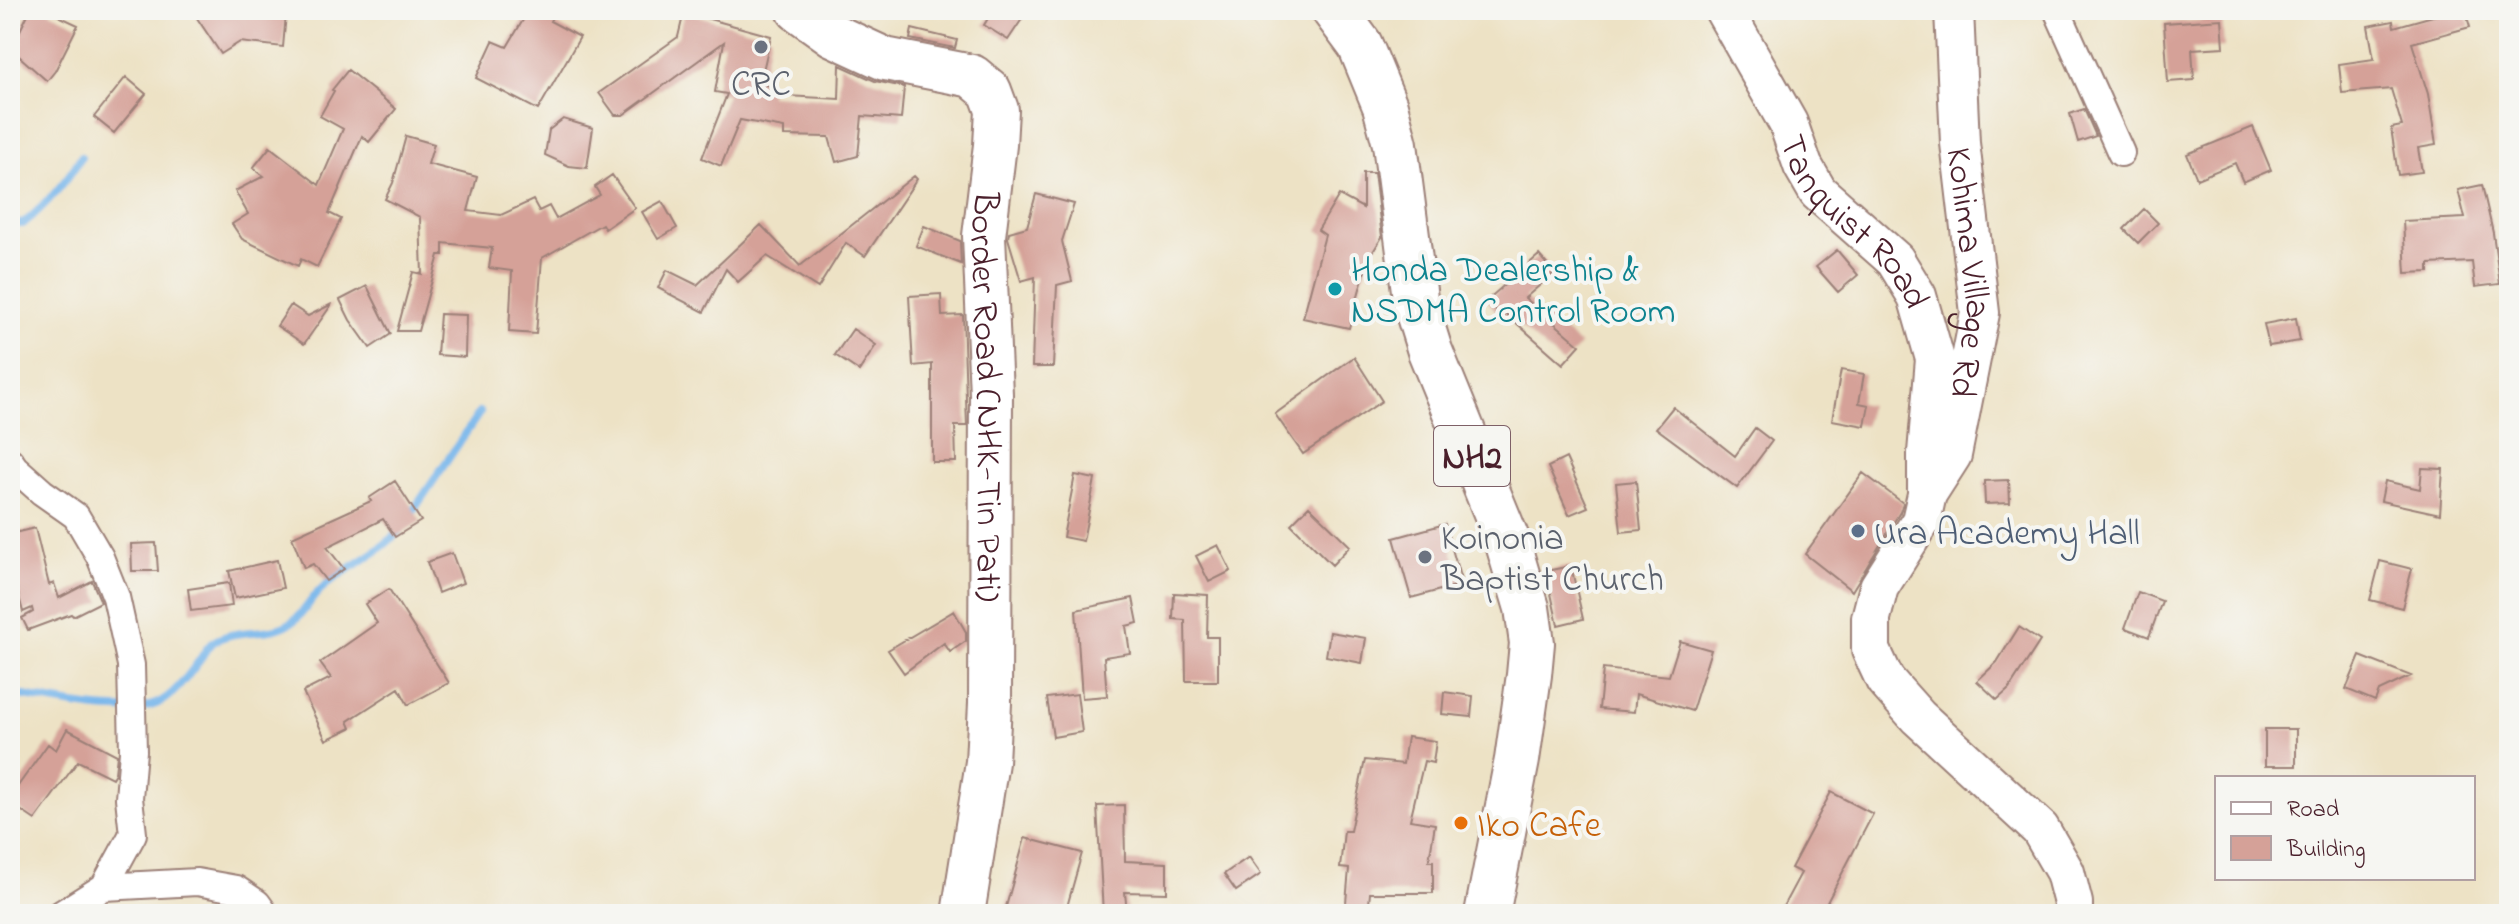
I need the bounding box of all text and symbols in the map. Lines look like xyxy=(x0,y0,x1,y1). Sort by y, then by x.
marker: CRC xyxy=(752,38,770,56)
place label: CRC xyxy=(731,60,791,113)
street label: Tanquist Road xyxy=(1763,128,1941,315)
street label: Kohima Village Rd xyxy=(1930,145,2002,402)
street label: Border Road (NHK-Tin Pati) xyxy=(953,187,1013,602)
place label: Honda Dealership & NSDMA Control Room xyxy=(1351,246,1675,340)
marker: Honda Dealership & NSDMA Control Room xyxy=(1326,280,1344,298)
road number: NH2 xyxy=(1434,426,1510,486)
place label: Ura Academy Hall xyxy=(1874,509,2140,562)
place label: Koinonia Baptist Church xyxy=(1440,514,1664,608)
marker: Ura Academy Hall xyxy=(1849,522,1867,540)
marker: Koinonia Baptist Church xyxy=(1416,548,1434,566)
legend xyxy=(2215,776,2475,880)
text: Road xyxy=(2287,793,2340,828)
place label: Iko Cafe xyxy=(1477,801,1602,854)
marker: Iko Cafe xyxy=(1452,814,1470,832)
text: Building xyxy=(2286,833,2366,868)

